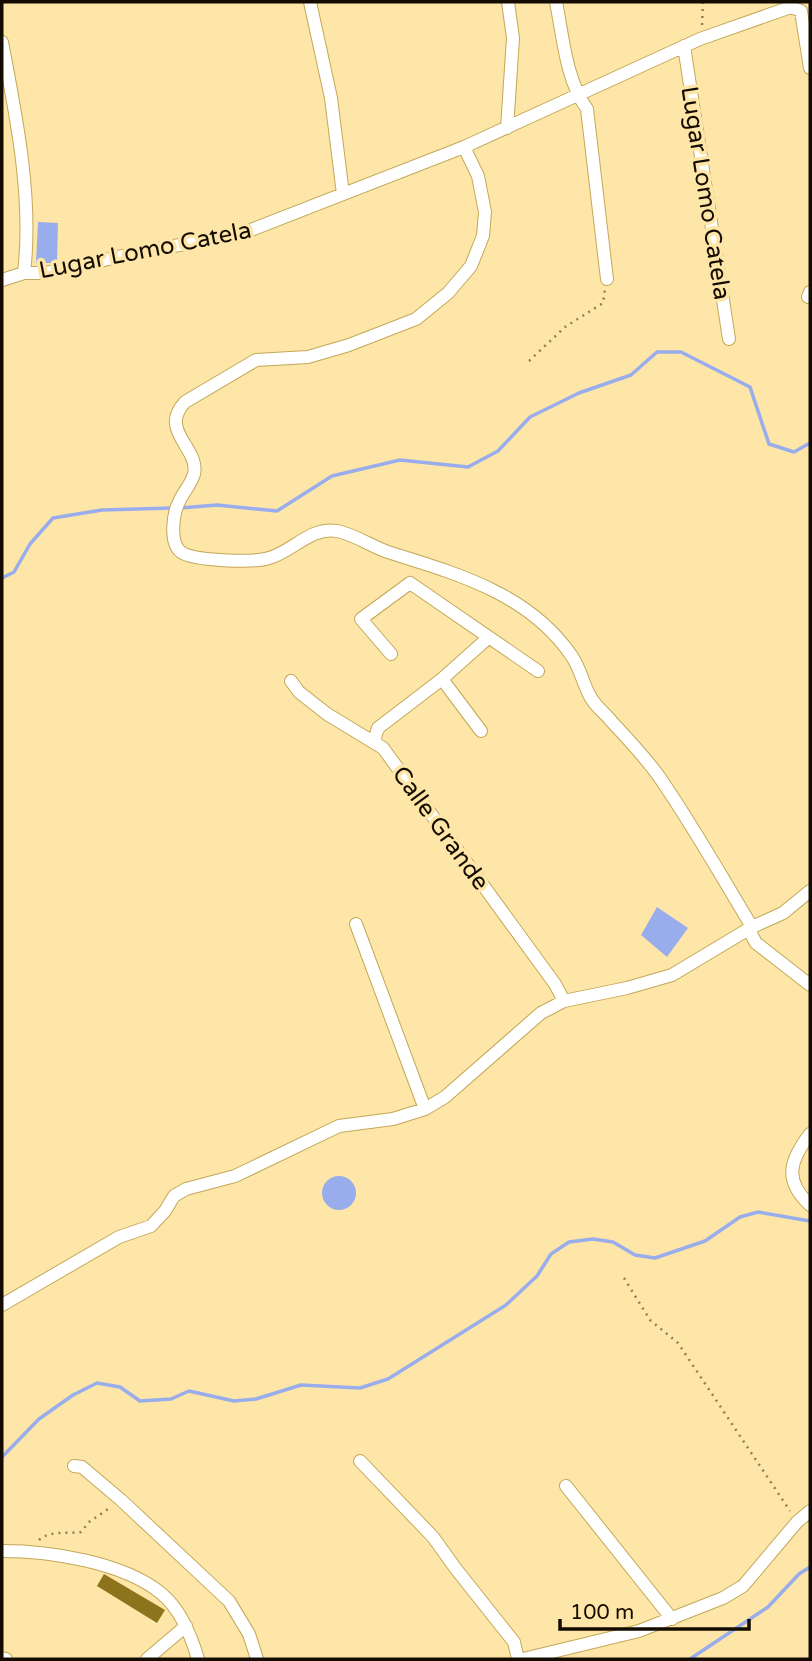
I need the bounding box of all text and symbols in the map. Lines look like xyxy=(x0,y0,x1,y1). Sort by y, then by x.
street label: Lugar Lomo Catela xyxy=(674,84,737,302)
street label: Lugar Lomo Catela xyxy=(36,216,254,285)
street label: Calle Grande xyxy=(386,761,495,896)
scale bar xyxy=(560,1588,749,1632)
text: 100 m xyxy=(570,1600,634,1625)

